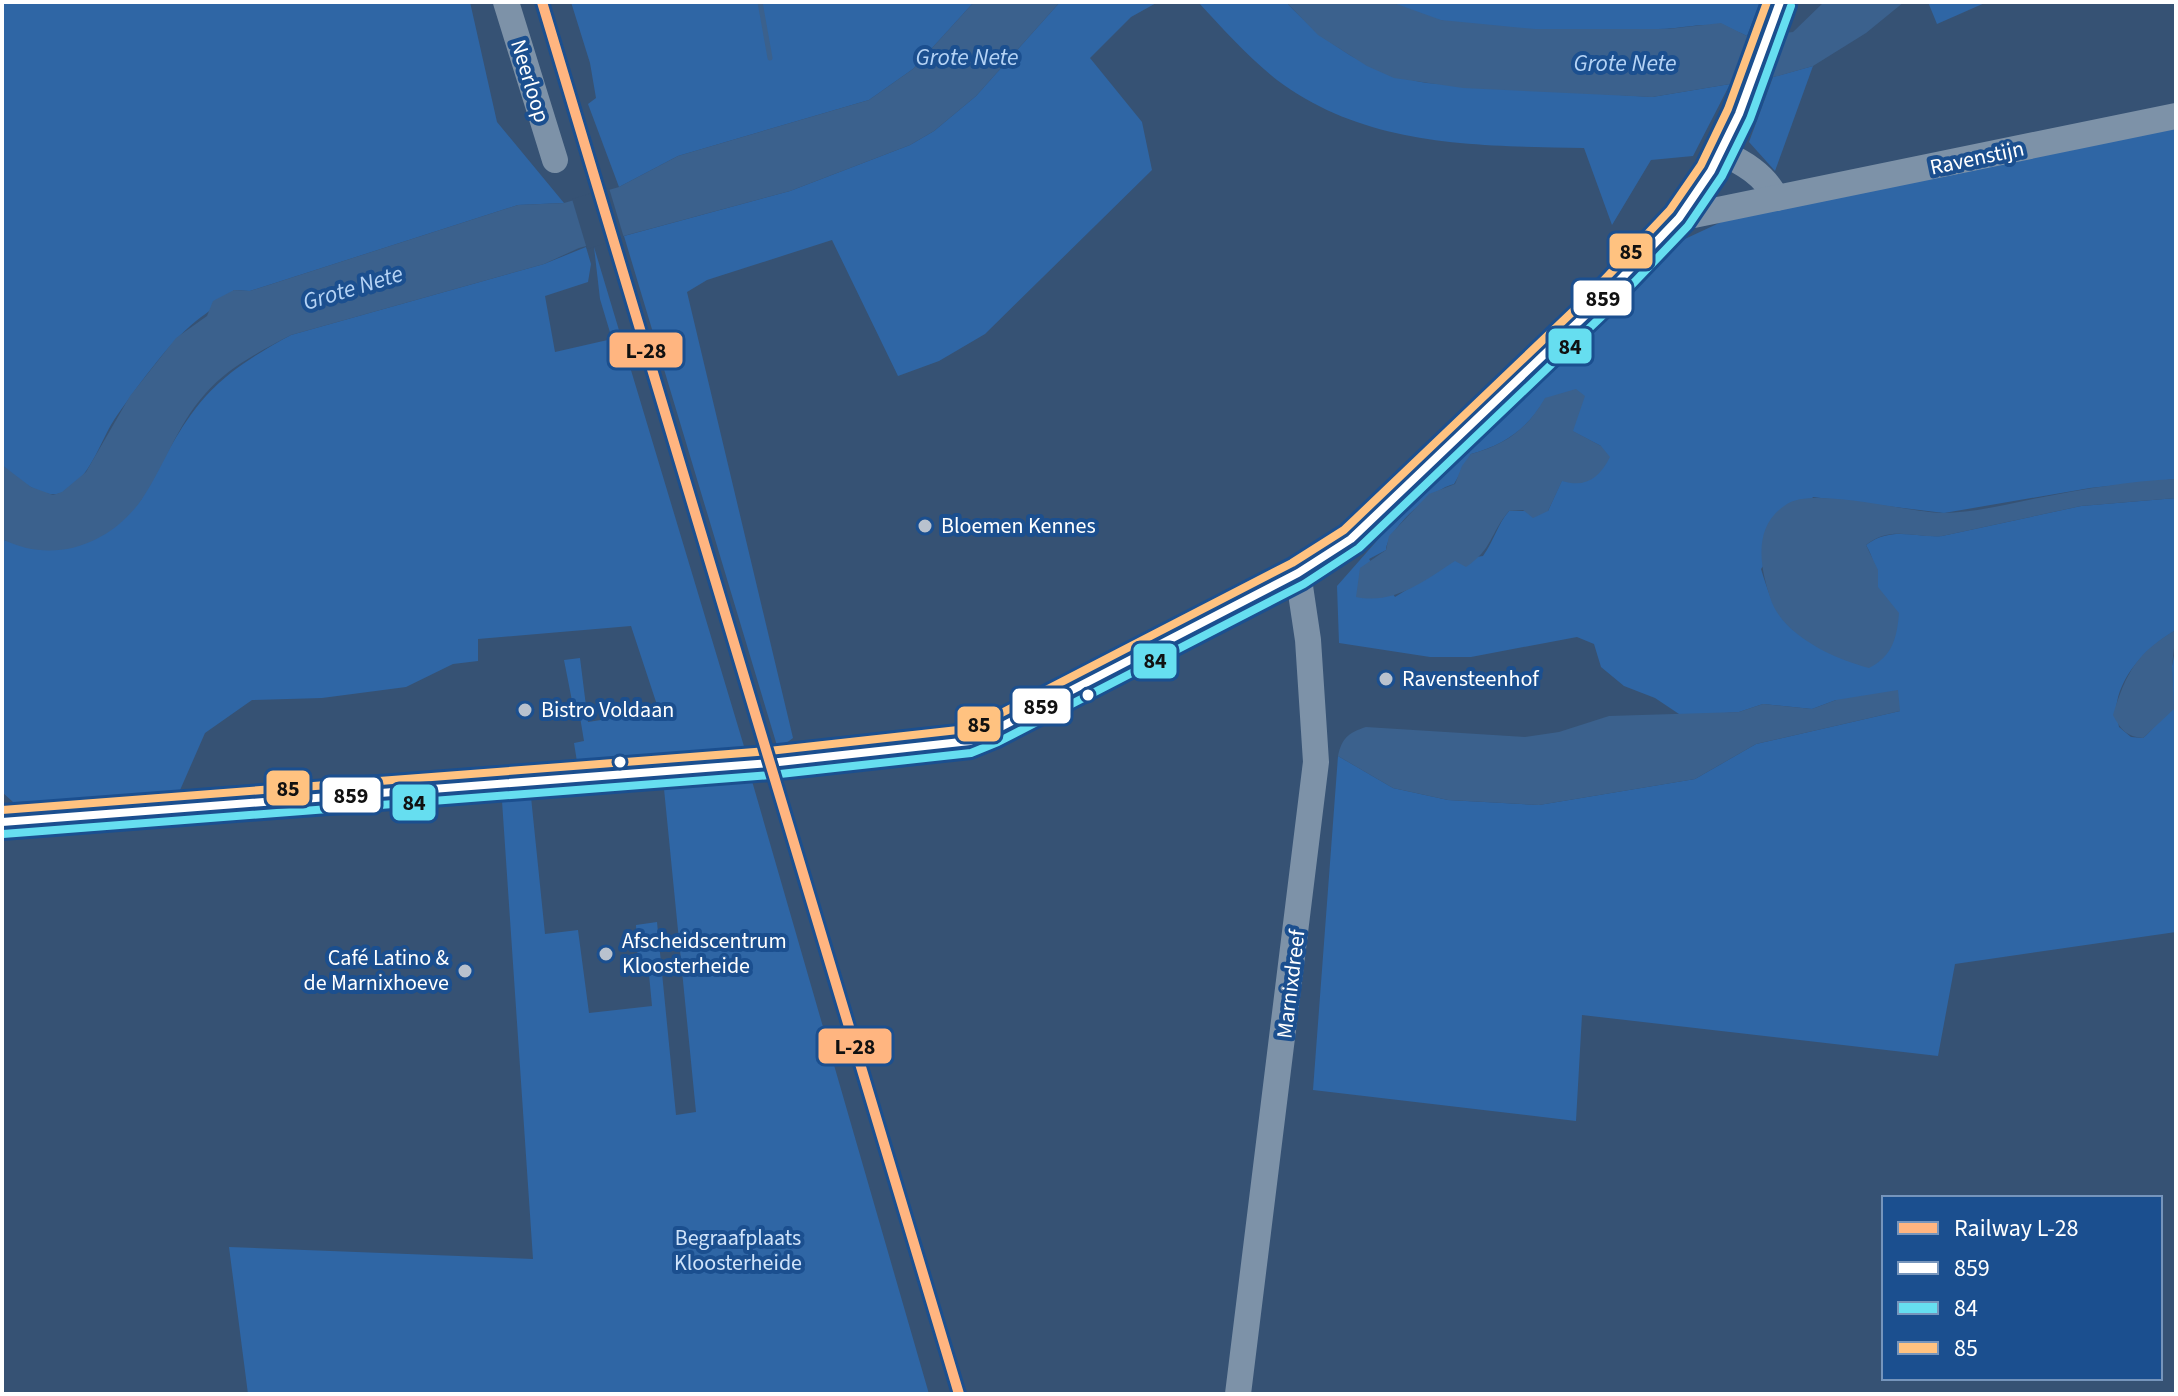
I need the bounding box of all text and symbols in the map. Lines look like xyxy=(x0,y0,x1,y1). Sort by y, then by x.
street label: Neerloop xyxy=(502,35,558,127)
water label: Grote Nete xyxy=(915,40,1019,75)
water label: Grote Nete xyxy=(1573,46,1677,81)
street label: Ravenstijn xyxy=(1927,132,2027,184)
line badge: 85 xyxy=(1608,232,1654,270)
text: 85 xyxy=(1619,236,1643,268)
water label: Grote Nete xyxy=(299,256,407,320)
line badge: 859 xyxy=(1572,279,1633,317)
text: 859 xyxy=(1586,283,1620,315)
line badge: 84 xyxy=(1547,327,1593,365)
line badge: L-28 xyxy=(608,331,684,369)
text: 84 xyxy=(1558,331,1582,363)
text: L-28 xyxy=(626,335,666,367)
place label: Bloemen Kennes xyxy=(941,510,1096,542)
marker: Bloemen Kennes xyxy=(916,517,934,535)
line badge: 84 xyxy=(1132,642,1178,680)
text: 84 xyxy=(1143,645,1167,677)
place label: Ravensteenhof xyxy=(1402,663,1540,695)
marker: Ravensteenhof xyxy=(1377,670,1395,688)
line badge: 859 xyxy=(1011,687,1072,725)
unlabelled marker xyxy=(1080,687,1096,703)
text: 859 xyxy=(1024,691,1058,723)
place label: Bistro Voldaan xyxy=(541,694,674,726)
marker: Bistro Voldaan xyxy=(516,701,534,719)
line badge: 85 xyxy=(956,705,1002,743)
text: 85 xyxy=(967,709,991,741)
unlabelled marker xyxy=(612,754,628,770)
line badge: 85 xyxy=(265,769,311,807)
text: 85 xyxy=(276,773,300,805)
line badge: 859 xyxy=(321,776,382,814)
text: 859 xyxy=(334,780,368,812)
line badge: 84 xyxy=(391,783,437,822)
text: 84 xyxy=(402,787,426,819)
place label: Afscheidscentrum Kloosterheide xyxy=(622,925,787,982)
street label: Marnixdreef xyxy=(1268,926,1314,1040)
place label: Café Latino & de Marnixhoeve xyxy=(303,942,450,999)
marker: Afscheidscentrum Kloosterheide xyxy=(597,945,615,963)
marker: Café Latino & de Marnixhoeve xyxy=(456,962,474,980)
line badge: L-28 xyxy=(817,1027,893,1065)
text: L-28 xyxy=(835,1031,875,1063)
legend xyxy=(1882,1196,2162,1380)
text: Railway L-28 xyxy=(1954,1211,2079,1246)
park label: Begraafplaats Kloosterheide xyxy=(674,1222,802,1279)
text: 859 xyxy=(1954,1251,1990,1286)
text: 84 xyxy=(1954,1291,1978,1326)
text: 85 xyxy=(1954,1331,1978,1366)

